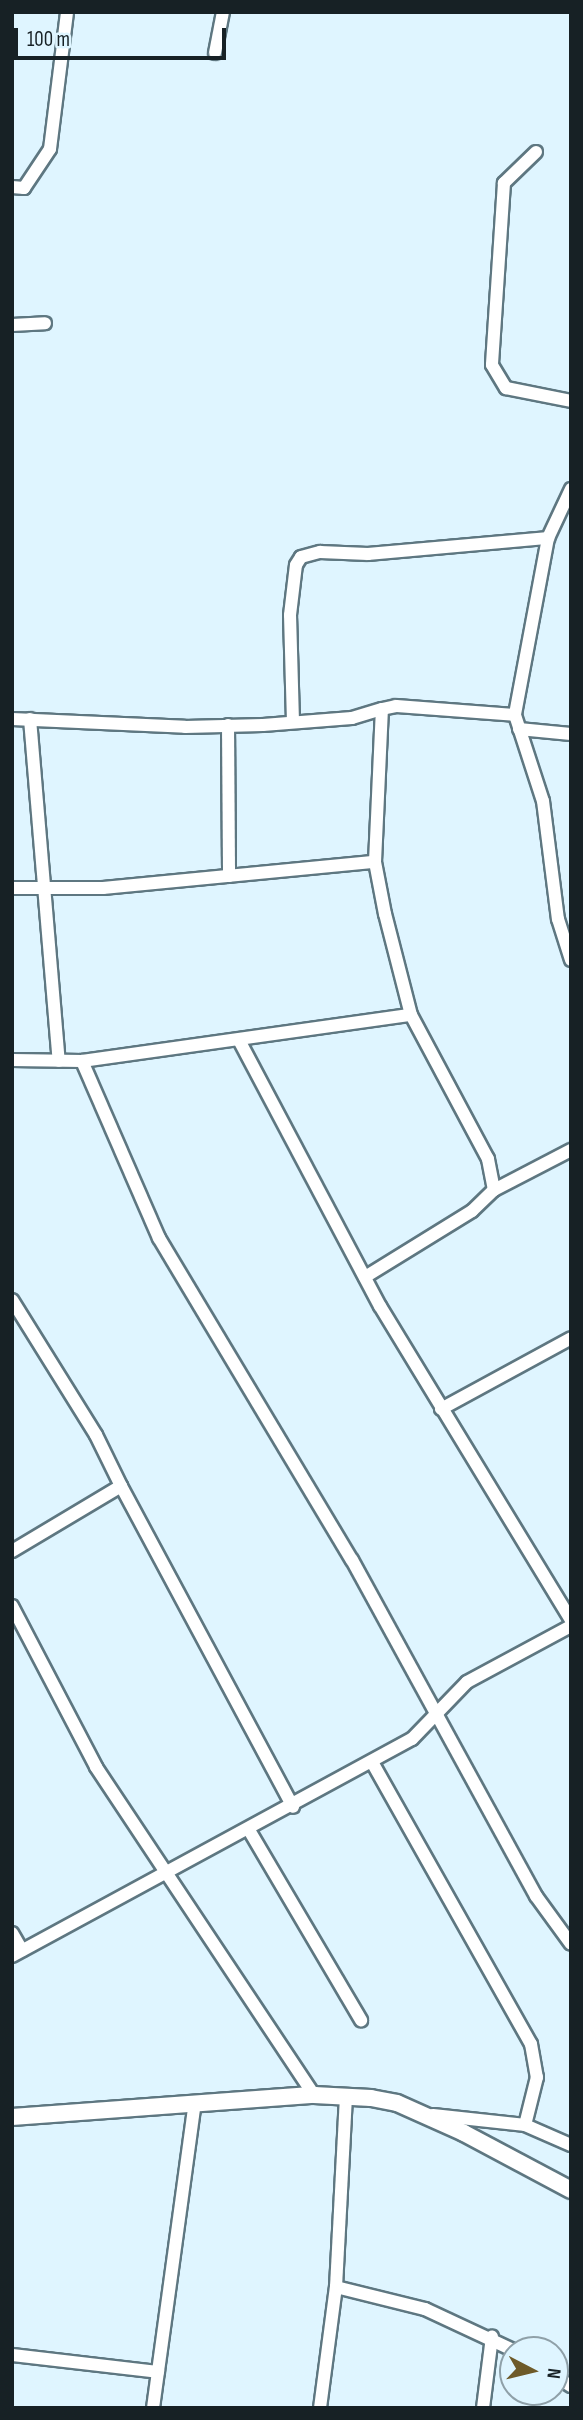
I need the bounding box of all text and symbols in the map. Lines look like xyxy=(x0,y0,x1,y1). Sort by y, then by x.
scale bar xyxy=(18,14,229,58)
text: 100 m xyxy=(27,27,70,52)
north arrow xyxy=(499,2336,569,2406)
text: N xyxy=(541,2367,565,2380)

